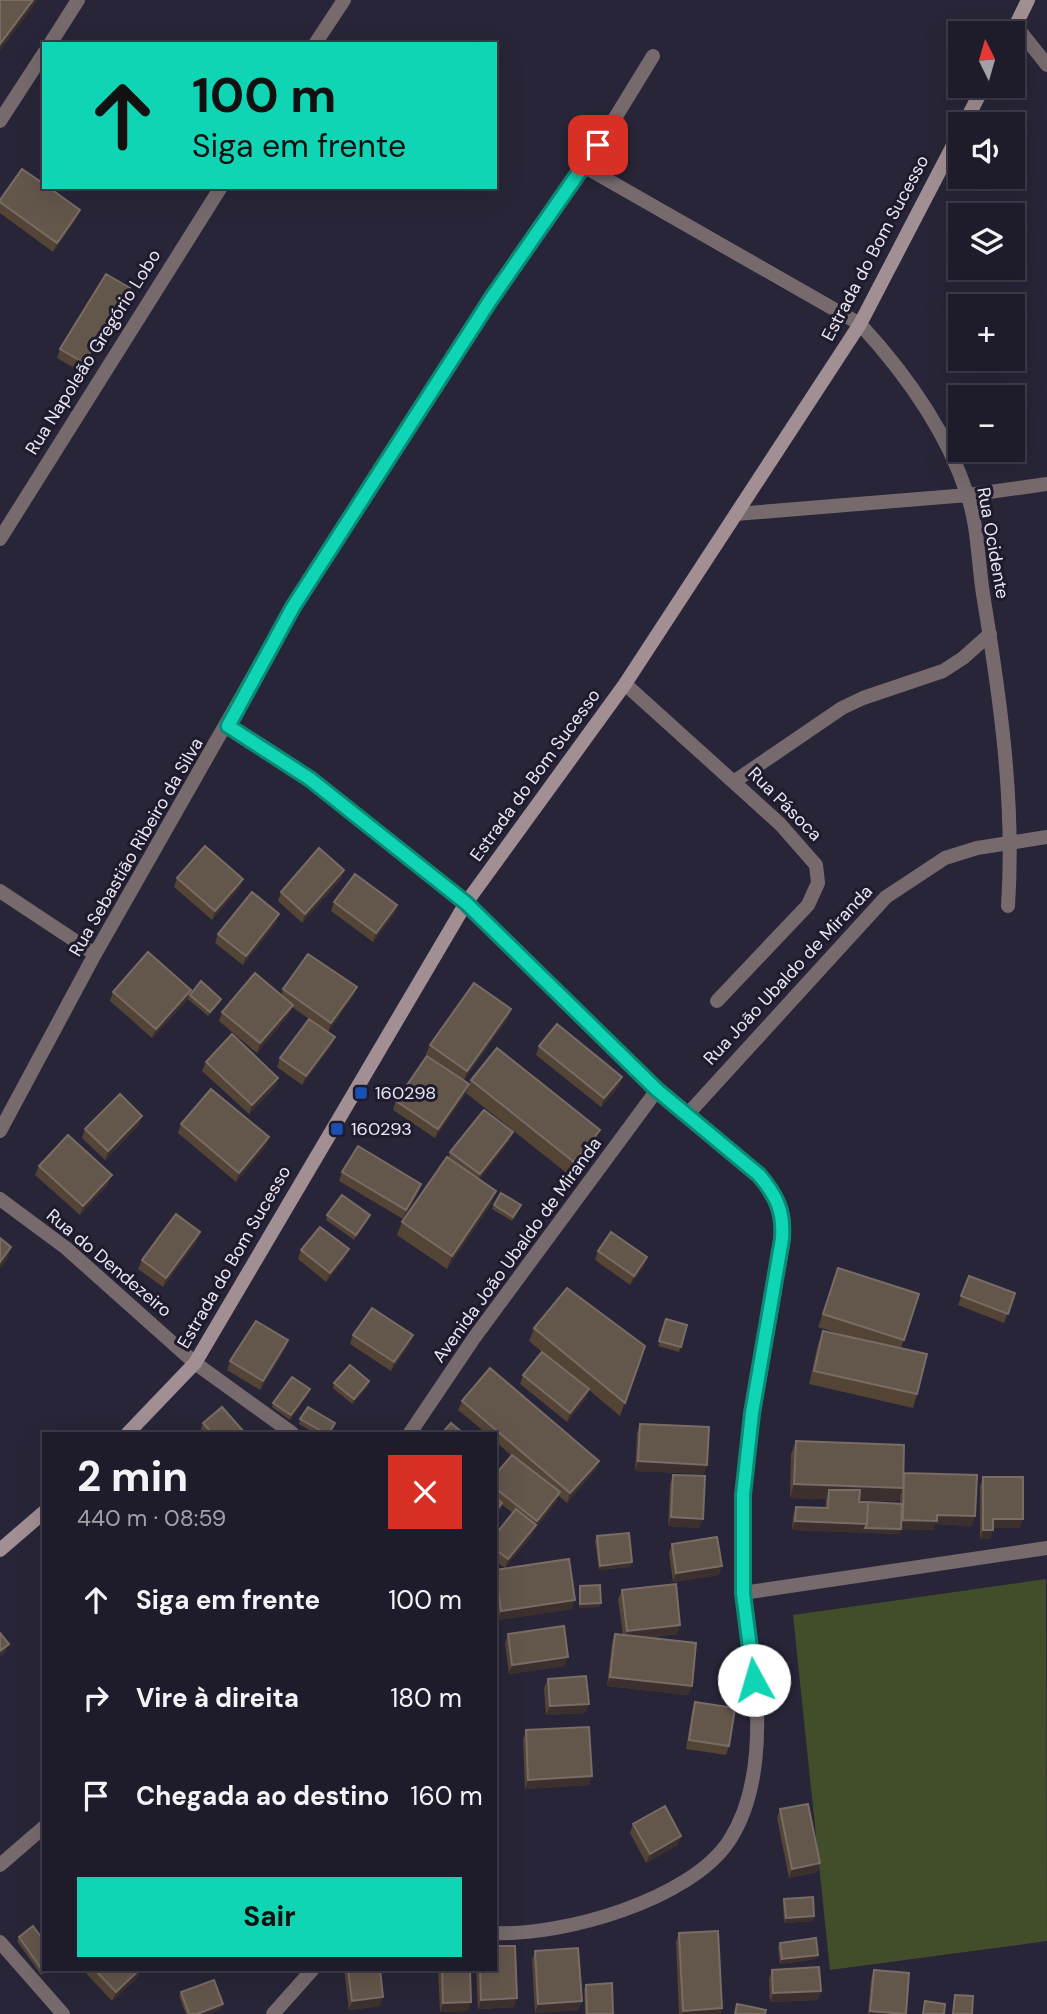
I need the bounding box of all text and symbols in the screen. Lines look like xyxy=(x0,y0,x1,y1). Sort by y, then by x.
north arrow xyxy=(948,21,1026,98)
map controls xyxy=(948,21,1025,462)
text: 100 m xyxy=(192,63,336,127)
icon: ahead xyxy=(77,70,168,161)
button: sound xyxy=(948,112,1025,189)
pin xyxy=(568,115,628,175)
text: Siga em frente xyxy=(192,125,406,167)
icon: arrive xyxy=(579,126,617,164)
street label: Estrada do Bom Sucesso xyxy=(816,151,934,345)
button: layers xyxy=(948,203,1025,280)
street label: Rua Napoleão Gregório Lobo xyxy=(20,245,166,459)
button: + xyxy=(948,294,1025,371)
button: − xyxy=(948,385,1025,462)
street label: Rua Ocidente xyxy=(971,485,1015,601)
street label: Estrada do Bom Sucesso xyxy=(464,684,606,866)
street label: Rua Sebastião Ribeiro da Silva xyxy=(63,733,209,961)
street label: Rua Pásoca xyxy=(743,762,827,846)
street label: Rua João Ubaldo de Miranda xyxy=(698,880,878,1070)
place label: 160298 xyxy=(375,1081,436,1105)
marker: 160298 xyxy=(353,1085,369,1101)
place label: 160293 xyxy=(351,1117,412,1141)
marker: 160293 xyxy=(329,1121,345,1137)
street label: Avenida João Ubaldo de Miranda xyxy=(427,1133,607,1367)
street label: Estrada do Bom Sucesso xyxy=(172,1161,296,1353)
street label: Rua do Dendezeiro xyxy=(41,1203,177,1323)
text: 2 min xyxy=(77,1449,188,1504)
button: close xyxy=(388,1455,462,1529)
text: 440 m · 08:59 xyxy=(77,1503,226,1533)
icon: ahead xyxy=(77,1581,115,1619)
text: Siga em frente xyxy=(136,1583,320,1617)
text: 100 m xyxy=(388,1583,462,1617)
position arrow xyxy=(717,1643,791,1717)
icon: right xyxy=(77,1679,115,1717)
text: Vire à direita xyxy=(136,1681,299,1715)
text: 180 m xyxy=(390,1681,462,1715)
icon: arrive xyxy=(77,1777,115,1815)
text: Chegada ao destino xyxy=(136,1779,389,1813)
text: 160 m xyxy=(410,1779,483,1813)
button: Sair xyxy=(77,1877,462,1957)

